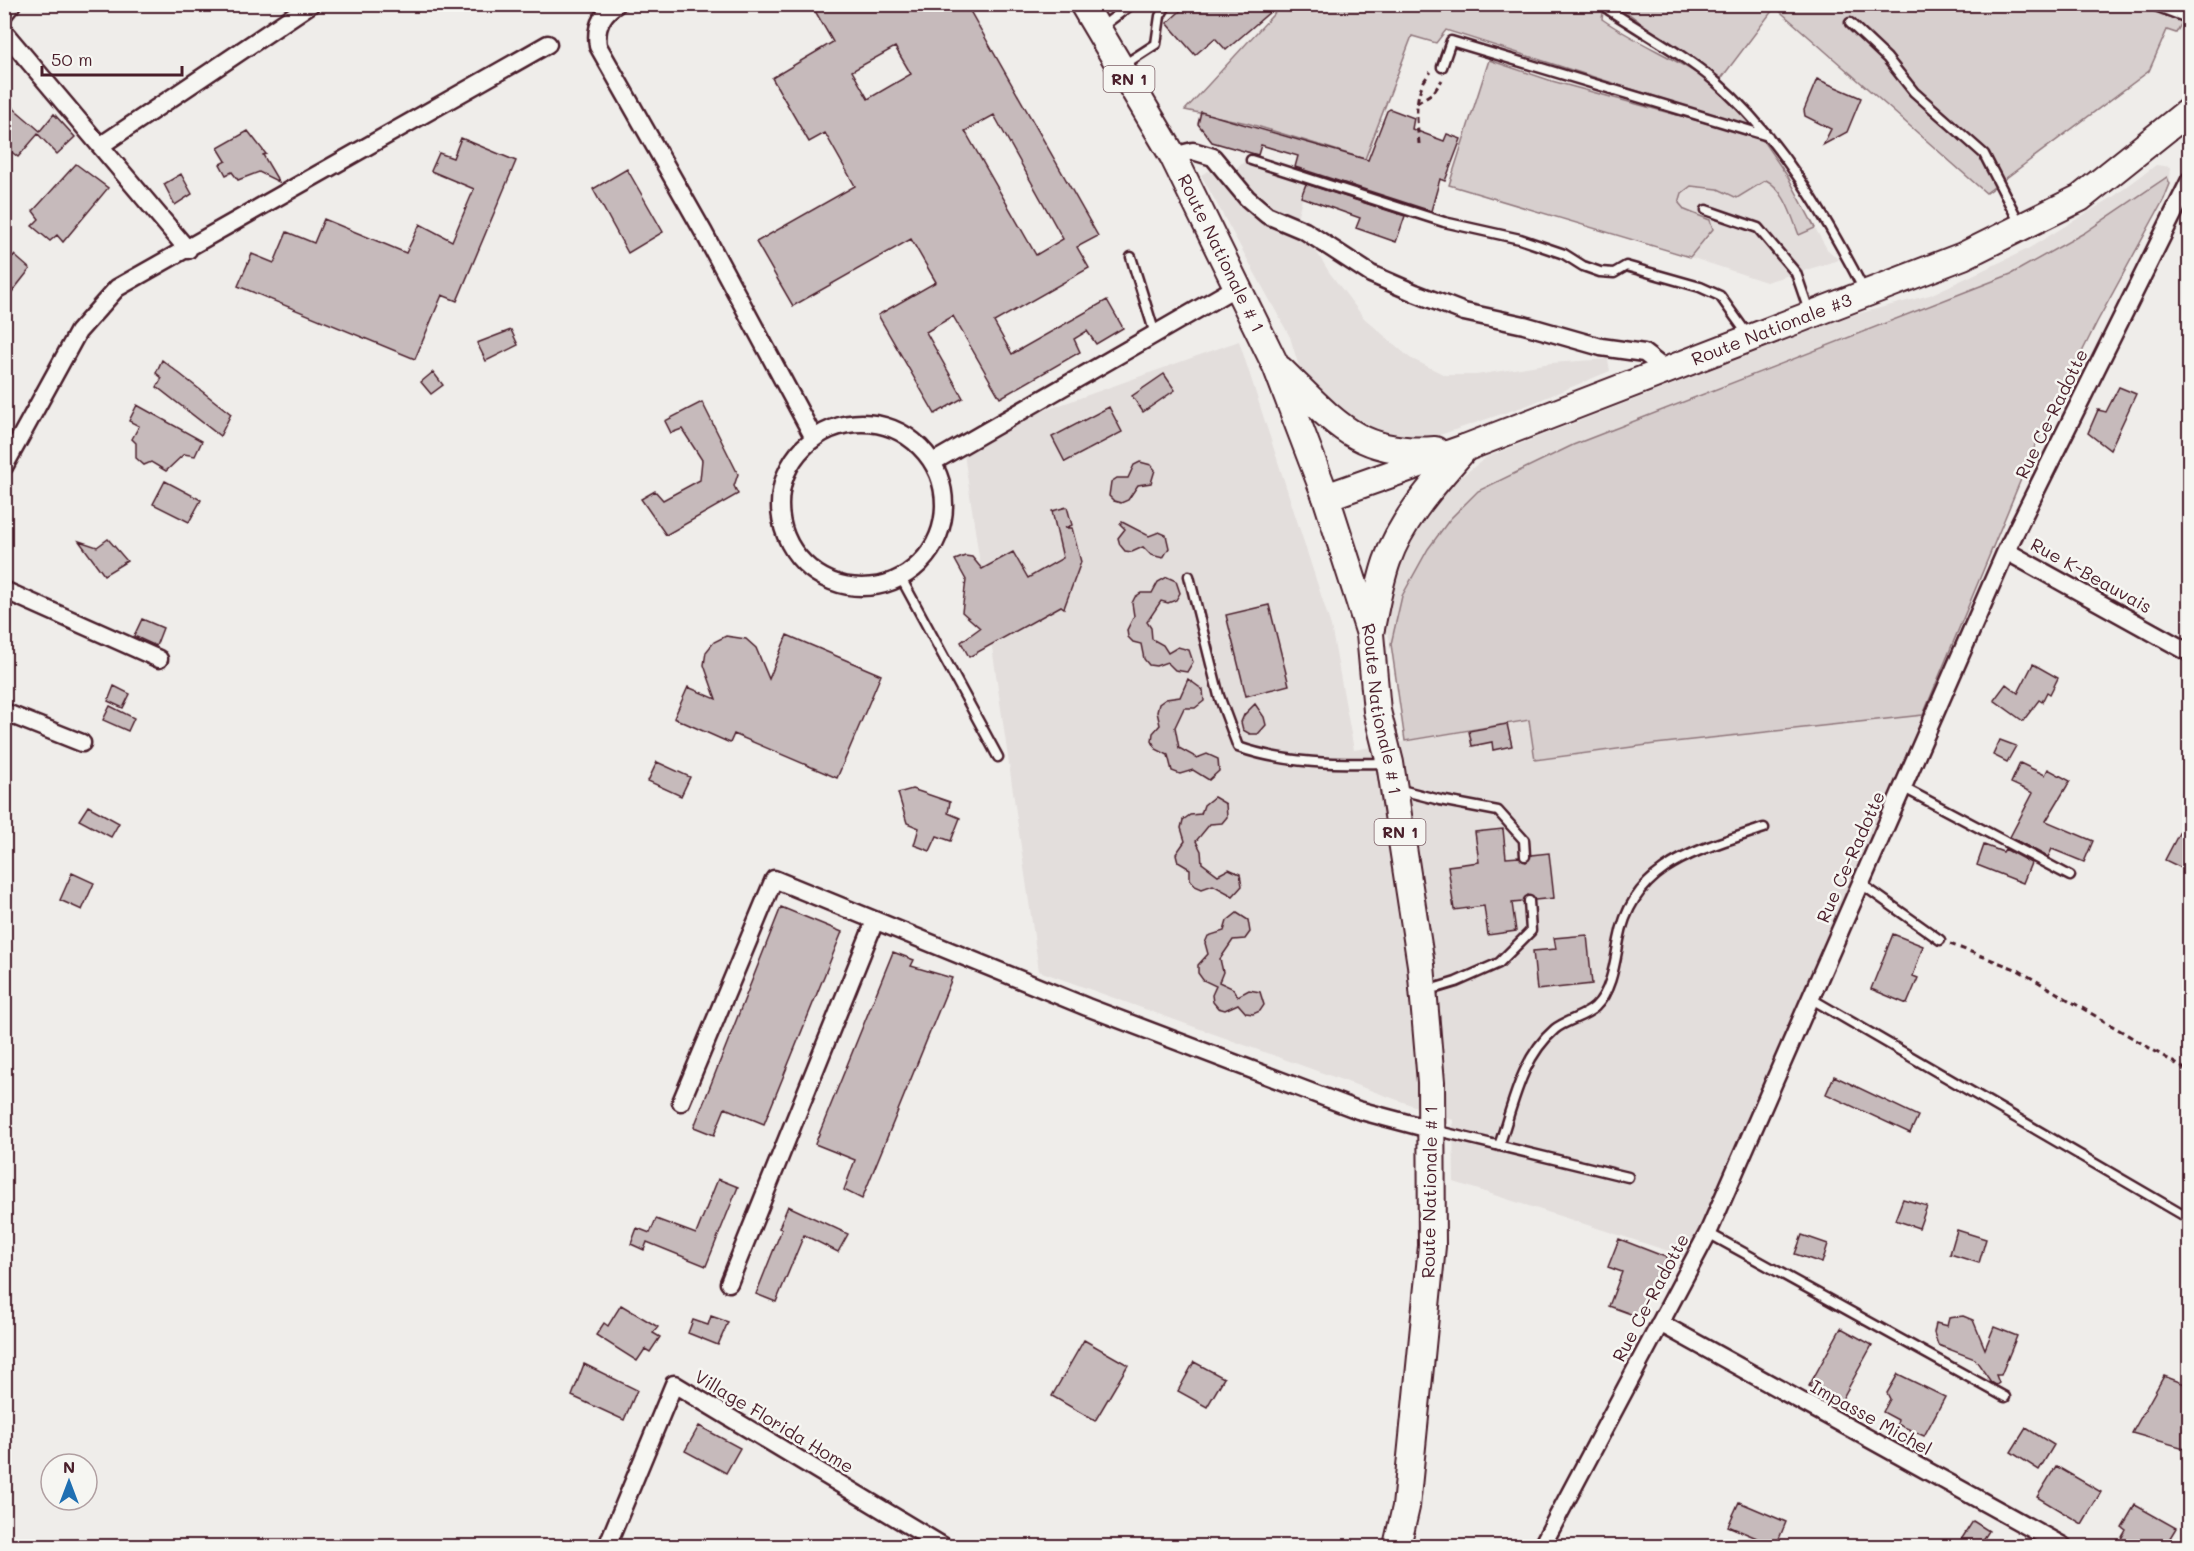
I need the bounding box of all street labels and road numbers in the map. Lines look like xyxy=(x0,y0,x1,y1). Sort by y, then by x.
road number: RN 1 xyxy=(1104,66,1154,92)
street label: Route Nationale # 1 xyxy=(1173,170,1271,336)
street label: Route Nationale #3 xyxy=(1688,287,1855,371)
street label: Rue Ce-Radotte xyxy=(2009,345,2093,483)
street label: Rue K-Beauvais xyxy=(2027,532,2156,618)
street label: Route Nationale # 1 xyxy=(1356,620,1408,796)
street label: Rue Ce-Radotte xyxy=(1810,787,1890,926)
road number: RN 1 xyxy=(1374,819,1426,845)
street label: Route Nationale # 1 xyxy=(1415,1105,1443,1279)
street label: Rue Ce-Radotte xyxy=(1606,1229,1694,1366)
street label: Village Florida Home xyxy=(690,1364,859,1478)
street label: Impasse Michel xyxy=(1807,1374,1936,1460)

